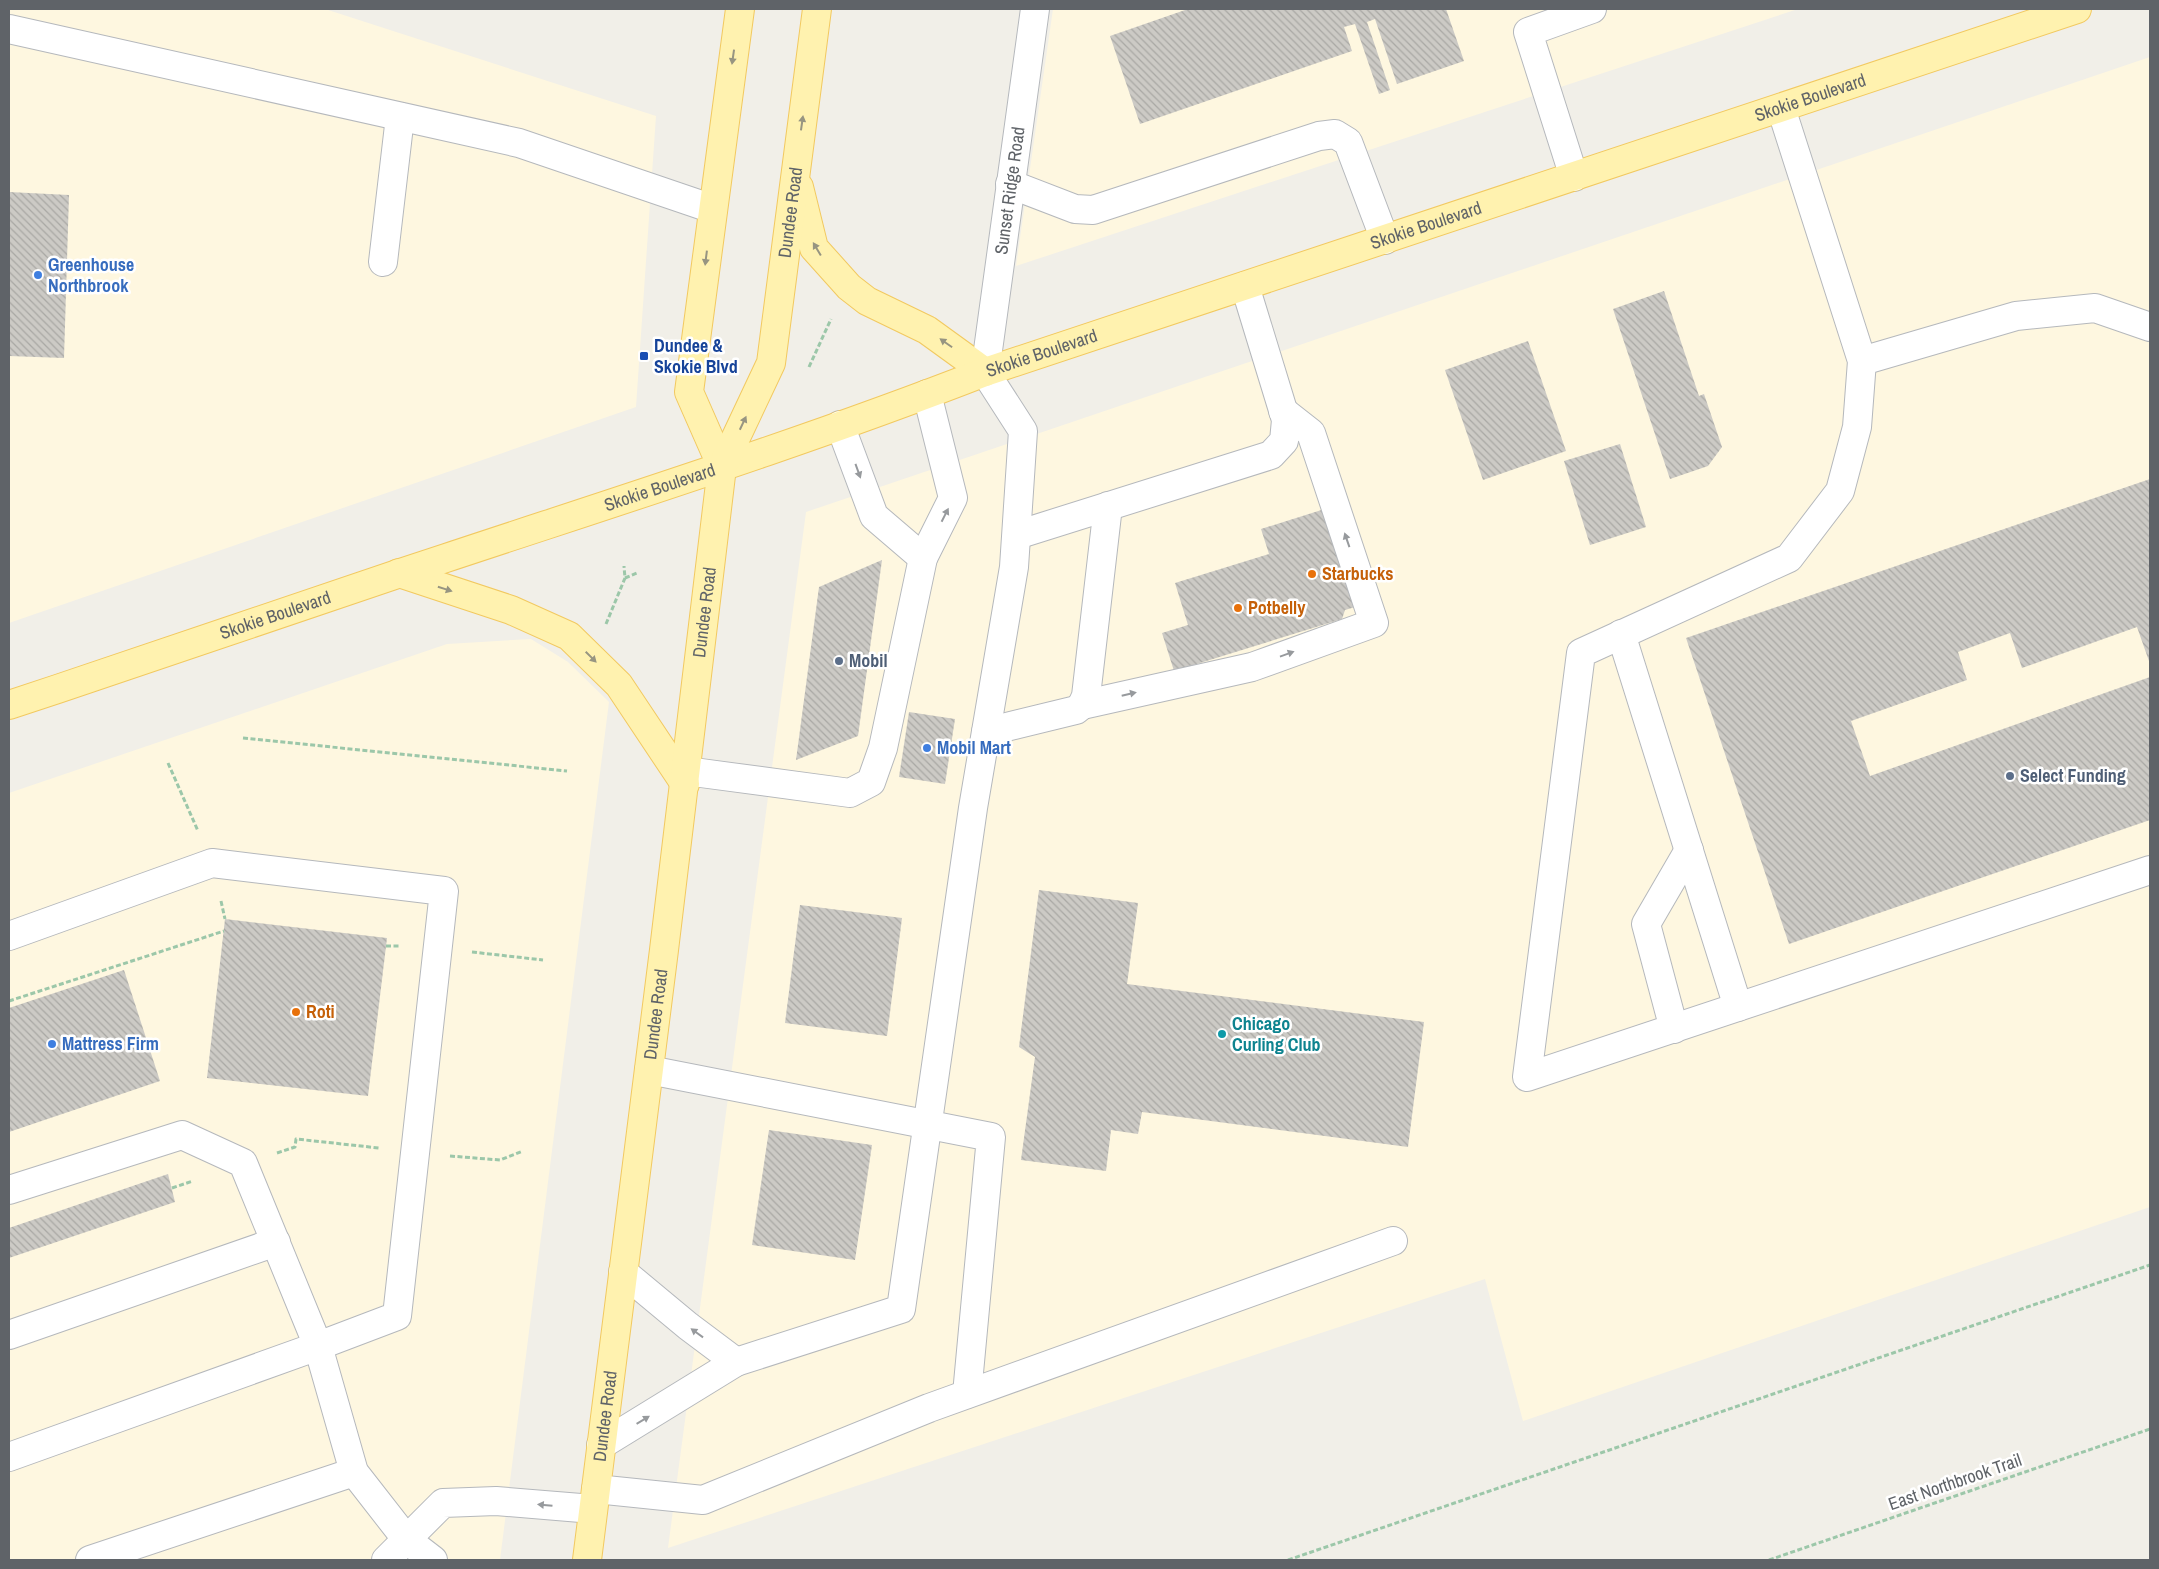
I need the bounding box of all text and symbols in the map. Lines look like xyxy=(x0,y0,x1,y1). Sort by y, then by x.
one-way arrow xyxy=(729,49,737,65)
street label: Skokie Boulevard xyxy=(1751,67,1869,127)
one-way arrow xyxy=(798,114,806,130)
street label: Sunset Ridge Road xyxy=(988,125,1031,256)
street label: Dundee Road xyxy=(772,166,808,259)
street label: Skokie Boulevard xyxy=(1367,195,1485,255)
one-way arrow xyxy=(813,242,822,256)
one-way arrow xyxy=(702,250,710,266)
place label: Greenhouse Northbrook xyxy=(48,252,134,298)
marker: Greenhouse Northbrook xyxy=(32,269,44,281)
street label: Skokie Boulevard xyxy=(983,323,1100,383)
place label: Dundee & Skokie Blvd xyxy=(654,333,738,379)
one-way arrow xyxy=(939,338,952,348)
marker: Dundee & Skokie Blvd xyxy=(638,350,650,362)
one-way arrow xyxy=(739,416,747,430)
street label: Skokie Boulevard xyxy=(601,457,718,517)
one-way arrow xyxy=(854,464,862,478)
one-way arrow xyxy=(941,508,949,522)
one-way arrow xyxy=(1342,532,1350,547)
place label: Starbucks xyxy=(1322,561,1393,586)
street label: Dundee Road xyxy=(686,565,722,659)
marker: Starbucks xyxy=(1306,568,1318,580)
street label: Skokie Boulevard xyxy=(216,584,334,645)
one-way arrow xyxy=(438,585,453,593)
place label: Potbelly xyxy=(1248,595,1306,620)
marker: Potbelly xyxy=(1232,602,1244,614)
place label: Mobil xyxy=(849,648,888,673)
one-way arrow xyxy=(584,650,596,662)
one-way arrow xyxy=(1279,650,1294,657)
marker: Mobil xyxy=(833,655,845,667)
one-way arrow xyxy=(1122,690,1137,698)
place label: Mobil Mart xyxy=(937,735,1011,760)
marker: Mobil Mart xyxy=(921,742,933,754)
place label: Select Funding xyxy=(2020,763,2126,788)
marker: Select Funding xyxy=(2004,770,2016,782)
street label: Dundee Road xyxy=(637,967,673,1061)
place label: Roti xyxy=(306,999,335,1024)
marker: Roti xyxy=(290,1006,302,1018)
place label: Chicago Curling Club xyxy=(1232,1011,1321,1057)
marker: Chicago Curling Club xyxy=(1216,1028,1228,1040)
place label: Mattress Firm xyxy=(62,1031,159,1056)
marker: Mattress Firm xyxy=(46,1038,58,1050)
one-way arrow xyxy=(690,1328,704,1338)
street label: Dundee Road xyxy=(587,1369,623,1463)
one-way arrow xyxy=(637,1415,650,1424)
street label: East Northbrook Trail xyxy=(1885,1447,2025,1516)
one-way arrow xyxy=(537,1501,553,1509)

